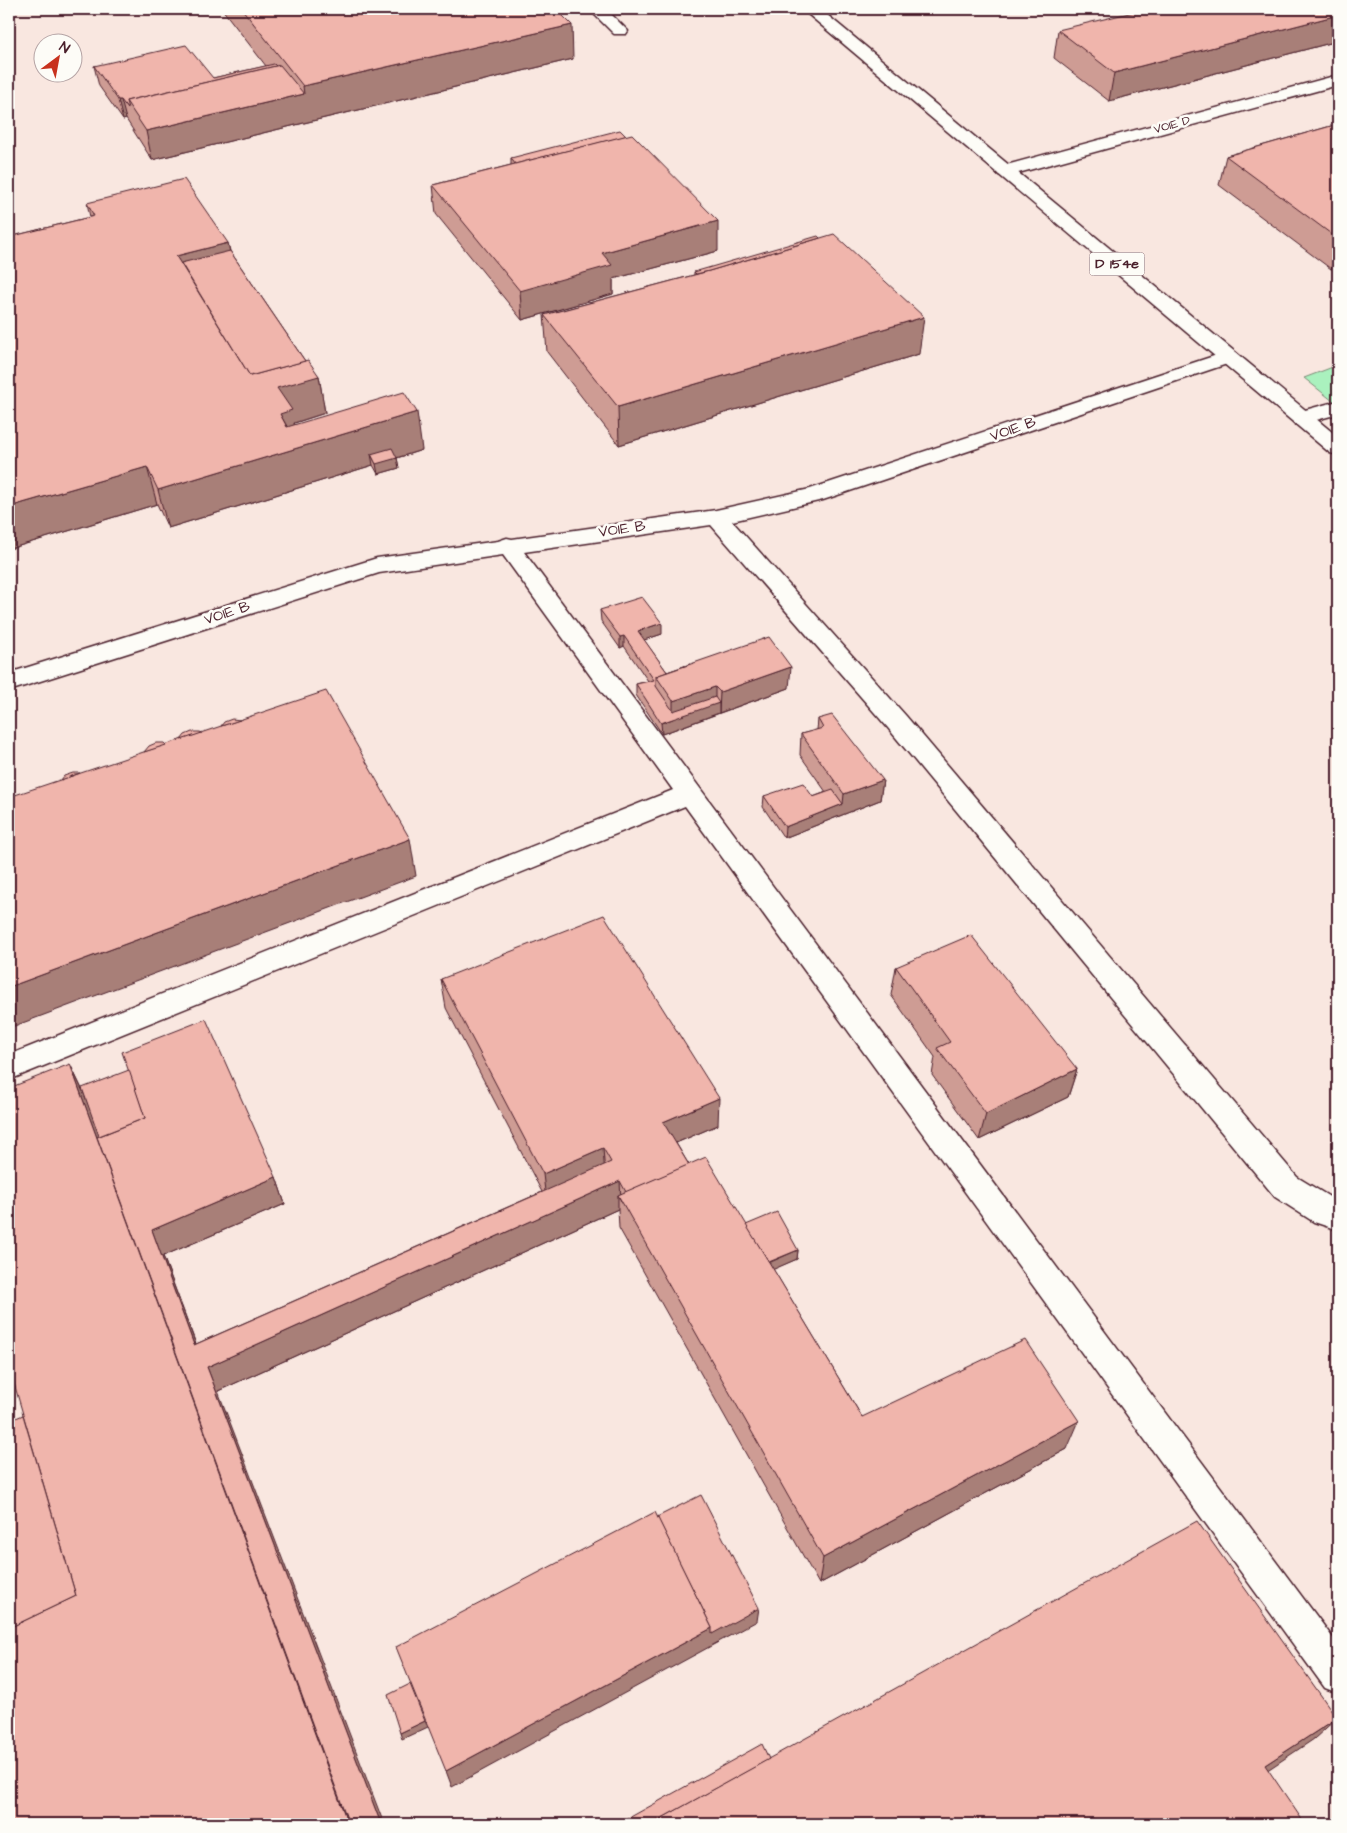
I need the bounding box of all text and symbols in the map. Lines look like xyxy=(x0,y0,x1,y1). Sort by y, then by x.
north arrow xyxy=(32,32,82,82)
text: N xyxy=(55,37,74,59)
street label: VOIE D xyxy=(1152,112,1192,138)
road number: D 154e xyxy=(1090,252,1144,276)
street label: VOIE B xyxy=(987,411,1039,447)
street label: VOIE B xyxy=(597,515,647,543)
street label: VOIE B xyxy=(201,596,253,630)

